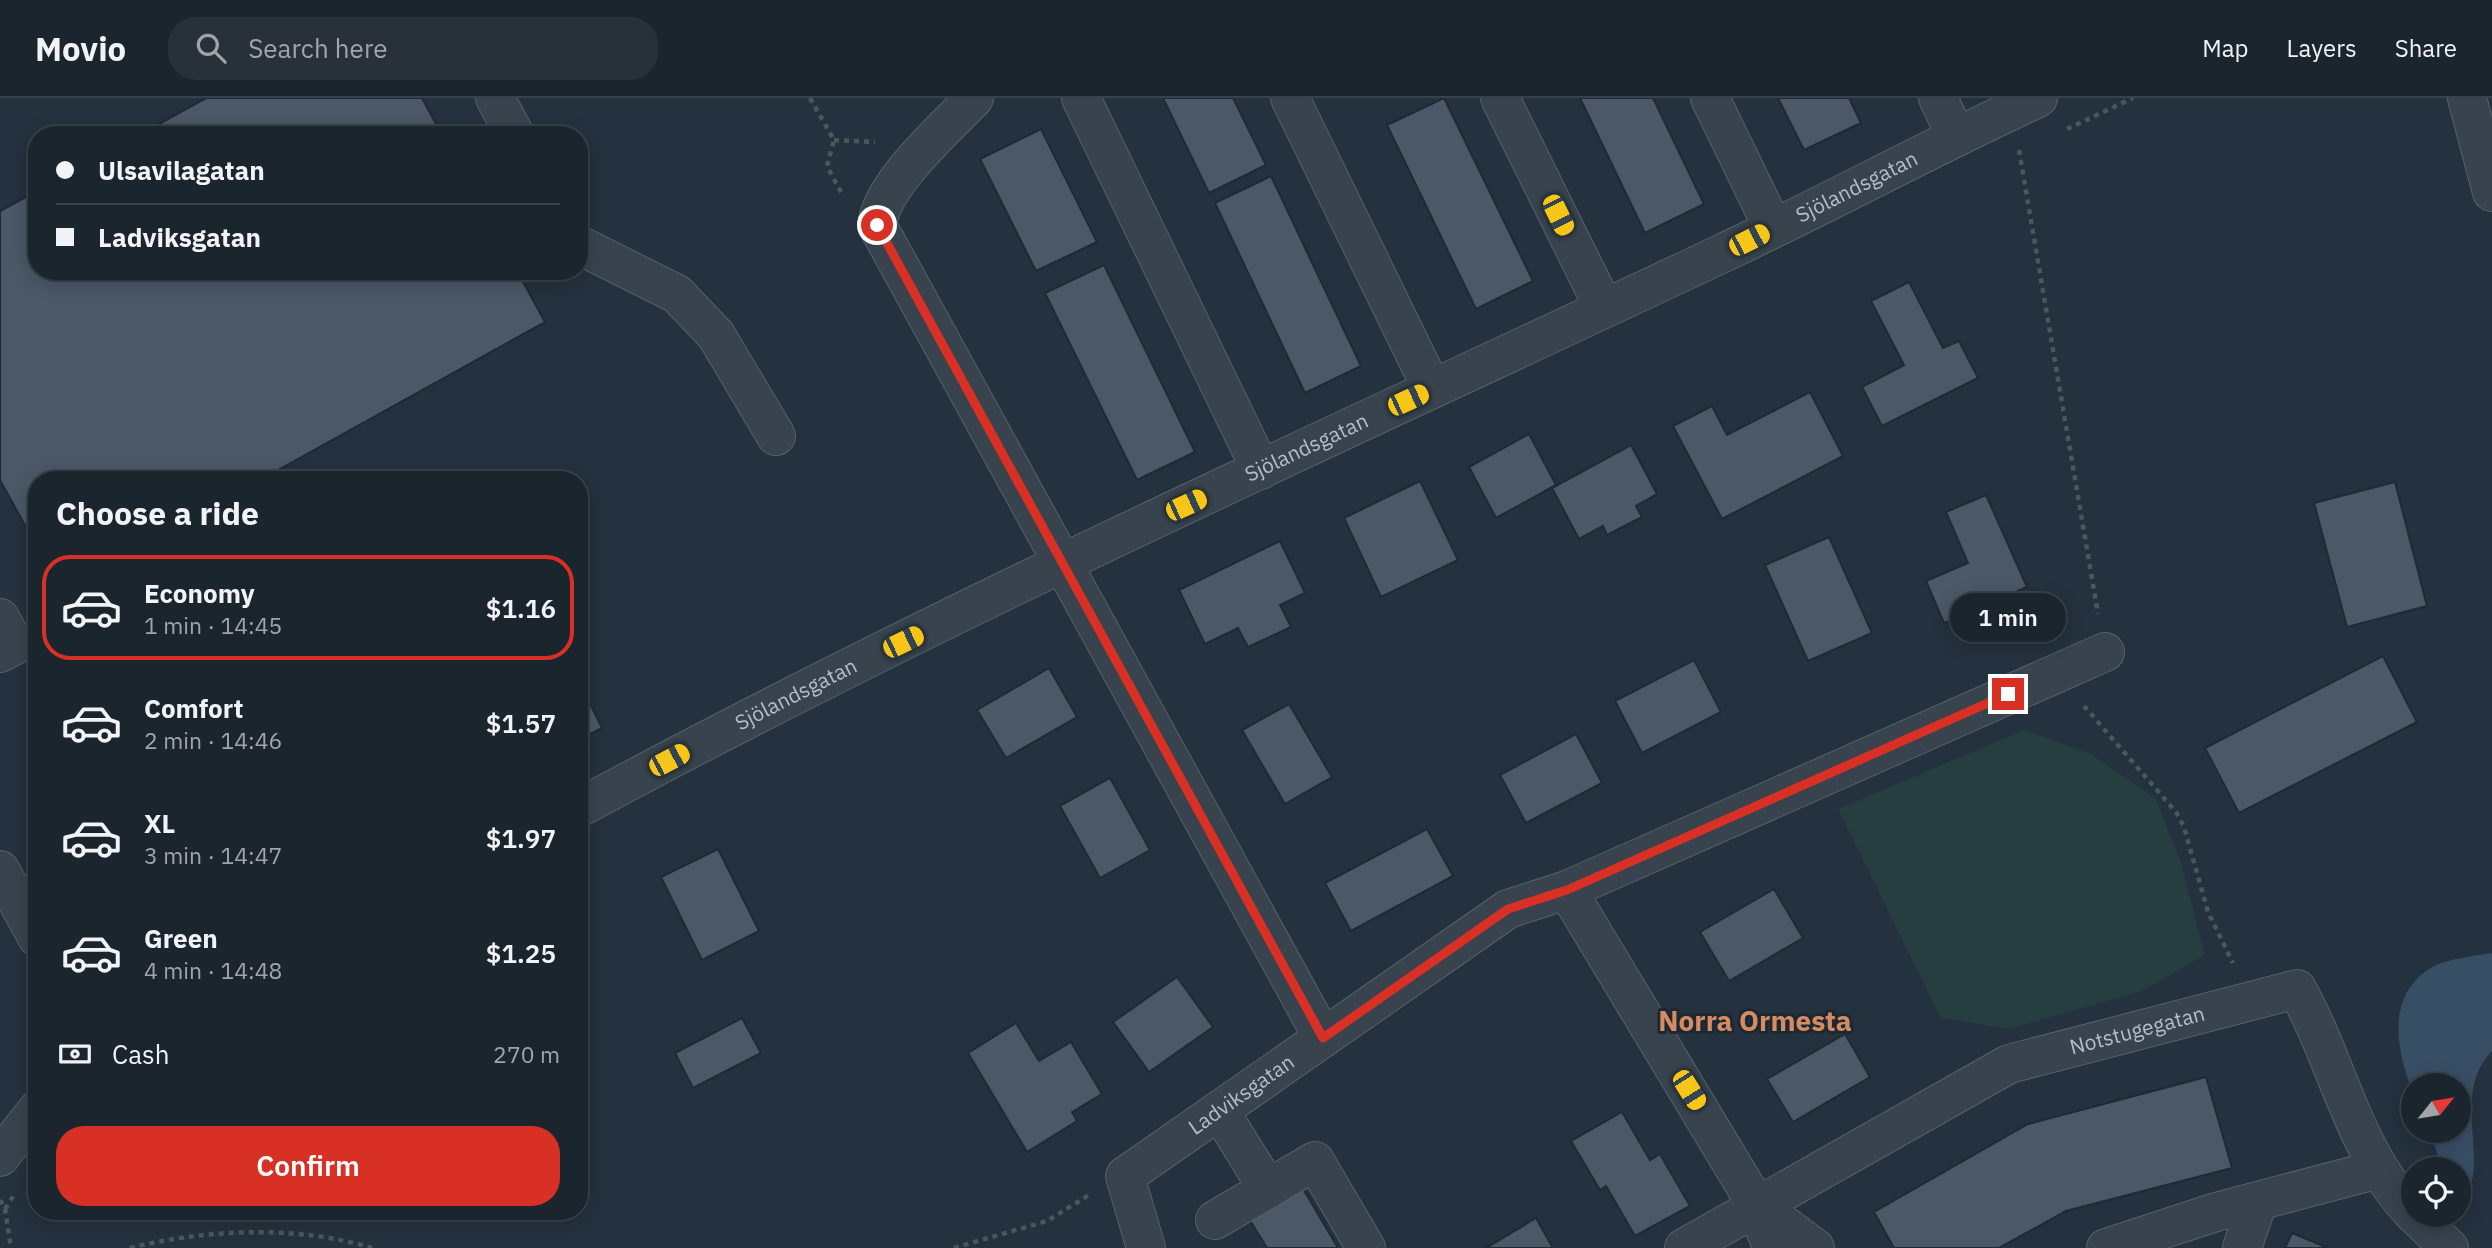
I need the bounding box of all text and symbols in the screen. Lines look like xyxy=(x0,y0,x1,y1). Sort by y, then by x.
search box xyxy=(168,17,658,80)
text: Movio xyxy=(35,27,126,70)
icon: search xyxy=(192,29,230,67)
text: Search here xyxy=(248,31,388,65)
text: Map xyxy=(2202,32,2249,64)
text: Layers xyxy=(2287,32,2357,64)
text: Share xyxy=(2395,32,2457,64)
street label: Sjölandsgatan xyxy=(1791,144,1922,229)
text: Ulsavilagatan xyxy=(98,153,265,187)
car xyxy=(1540,192,1577,238)
route start xyxy=(861,209,893,241)
text: Ladviksgatan xyxy=(98,220,261,254)
car xyxy=(1726,221,1773,259)
car xyxy=(1385,382,1432,418)
street label: Sjölandsgatan xyxy=(1240,406,1372,488)
car xyxy=(1163,487,1210,523)
text: Choose a ride xyxy=(56,492,259,534)
icon: car xyxy=(60,576,123,639)
text: Economy xyxy=(144,576,255,610)
text: $1.16 xyxy=(486,591,556,625)
callout: 1 min xyxy=(1950,592,2066,642)
text: 1 min xyxy=(1978,602,2038,632)
text: 1 min · 14:45 xyxy=(144,610,282,640)
car xyxy=(880,623,927,661)
street label: Sjölandsgatan xyxy=(730,651,861,736)
route end xyxy=(1992,678,2024,710)
icon: car xyxy=(60,691,123,754)
text: Comfort xyxy=(144,691,243,725)
text: $1.57 xyxy=(486,706,556,740)
text: 2 min · 14:46 xyxy=(144,725,282,755)
car xyxy=(646,741,693,779)
icon: car xyxy=(60,806,123,869)
text: XL xyxy=(144,806,175,840)
text: $1.97 xyxy=(486,821,556,855)
text: 3 min · 14:47 xyxy=(144,840,282,870)
icon: car xyxy=(60,921,123,984)
text: Green xyxy=(144,921,218,955)
text: $1.25 xyxy=(486,936,556,970)
text: 4 min · 14:48 xyxy=(144,955,282,985)
street label: Notstugegatan xyxy=(2066,999,2208,1061)
district label: Norra Ormesta xyxy=(1658,1002,1852,1039)
icon: cash xyxy=(56,1035,94,1073)
text: Cash xyxy=(112,1037,169,1071)
text: 270 m xyxy=(493,1039,560,1069)
street label: Ladviksgatan xyxy=(1182,1047,1299,1141)
car xyxy=(1669,1067,1710,1113)
north arrow xyxy=(2401,1073,2471,1143)
map controls xyxy=(2401,1073,2471,1227)
button: Confirm xyxy=(56,1126,560,1206)
button: locate xyxy=(2401,1157,2471,1227)

